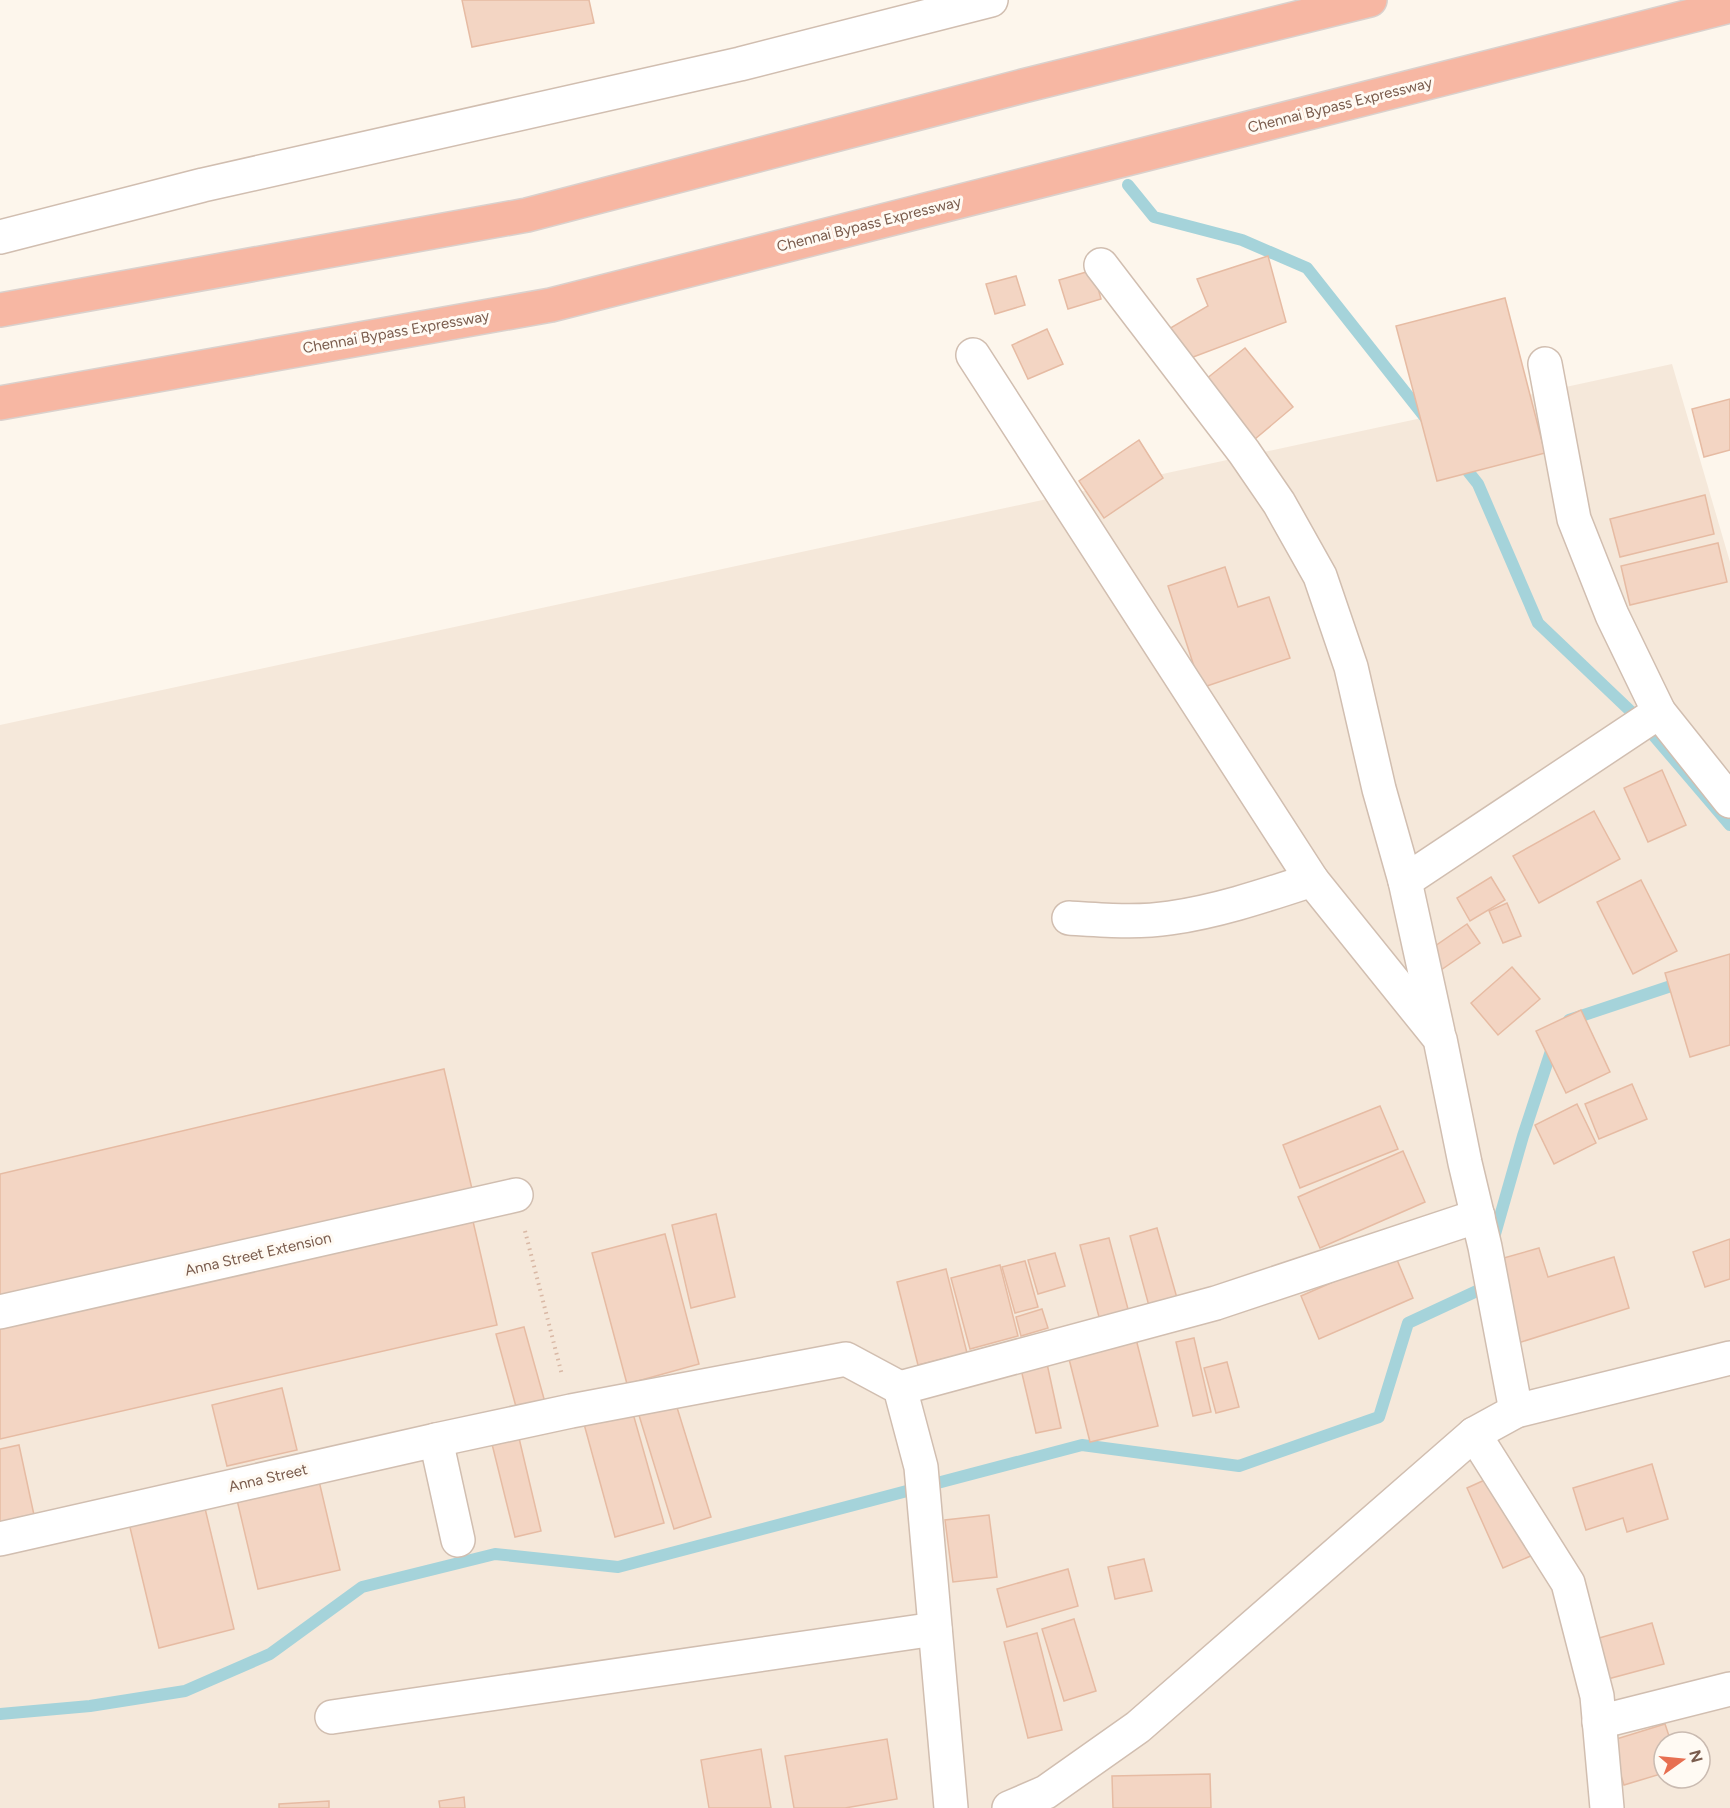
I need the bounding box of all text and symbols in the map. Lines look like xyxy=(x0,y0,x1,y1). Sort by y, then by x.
street label: Chennai Bypass Expressway xyxy=(1246,73,1434,137)
street label: Chennai Bypass Expressway xyxy=(775,192,963,256)
street label: Chennai Bypass Expressway xyxy=(301,307,491,357)
street label: Anna Street Extension xyxy=(183,1228,333,1280)
street label: Anna Street xyxy=(227,1460,309,1496)
north arrow xyxy=(1652,1730,1712,1790)
text: N xyxy=(1685,1748,1707,1765)

